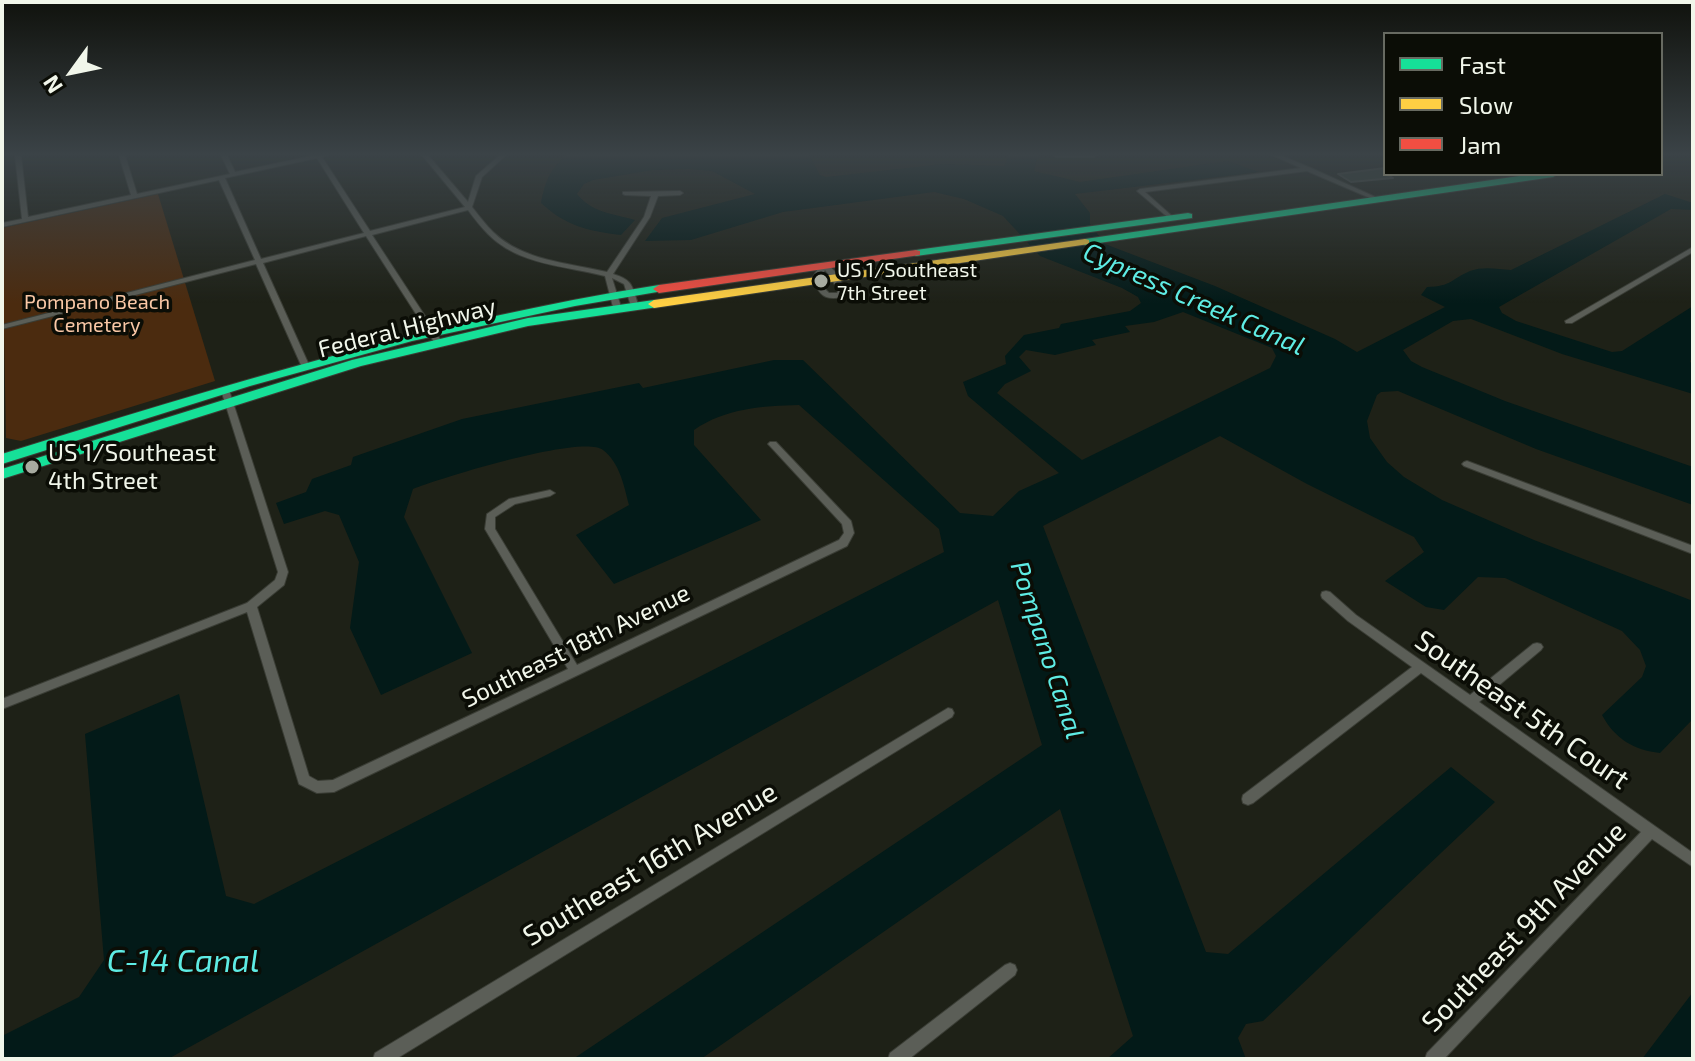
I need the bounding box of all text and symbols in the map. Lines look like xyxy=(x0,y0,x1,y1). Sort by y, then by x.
north arrow xyxy=(32,32,112,112)
legend xyxy=(1383,32,1663,176)
text: Fast xyxy=(1459,50,1506,79)
text: N xyxy=(37,71,67,99)
text: Slow xyxy=(1459,90,1513,119)
text: Jam xyxy=(1459,130,1501,159)
water label: Cypress Creek Canal xyxy=(1078,236,1310,362)
place label: US 1/Southeast 7th Street xyxy=(837,258,977,305)
marker: US 1/Southeast 7th Street xyxy=(812,272,830,290)
park label: Pompano Beach Cemetery xyxy=(24,290,170,337)
street label: Federal Highway xyxy=(315,292,499,364)
place label: US 1/Southeast 4th Street xyxy=(48,439,216,495)
marker: US 1/Southeast 4th Street xyxy=(23,458,41,476)
water label: Pompano Canal xyxy=(1004,557,1090,743)
street label: Southeast 18th Avenue xyxy=(458,578,694,714)
street label: Southeast 5th Court xyxy=(1408,623,1636,797)
street label: Southeast 16th Avenue xyxy=(517,775,783,953)
street label: Southeast 9th Avenue xyxy=(1415,815,1633,1039)
water label: C-14 Canal xyxy=(107,942,259,980)

